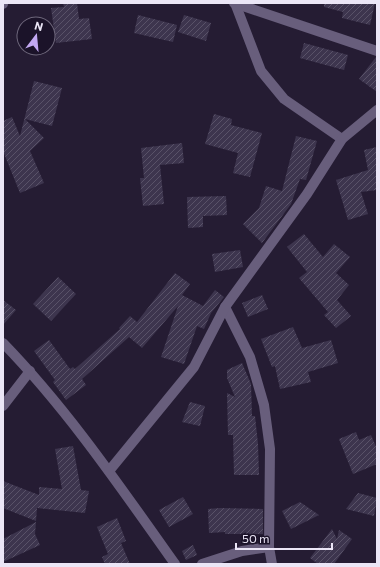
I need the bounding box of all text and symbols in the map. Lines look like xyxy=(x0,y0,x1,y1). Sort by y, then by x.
north arrow xyxy=(16,16,56,56)
text: N xyxy=(33,19,45,33)
scale bar xyxy=(236,525,332,551)
text: 50 m xyxy=(242,531,270,545)

